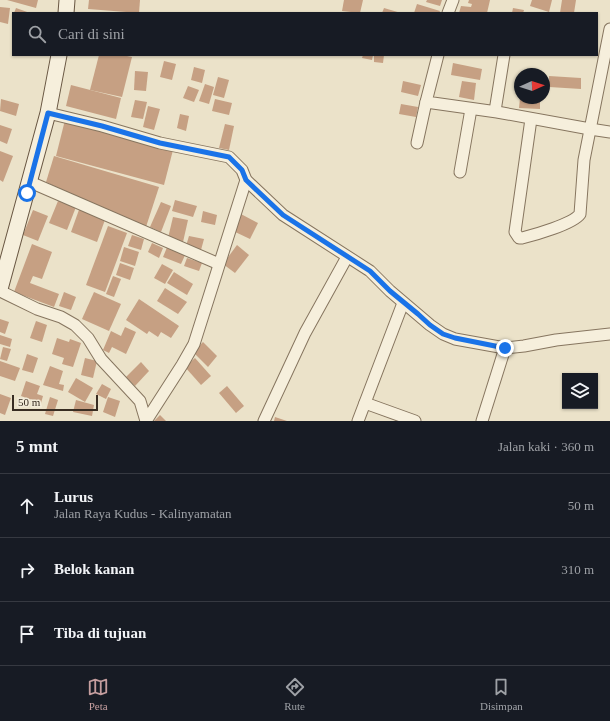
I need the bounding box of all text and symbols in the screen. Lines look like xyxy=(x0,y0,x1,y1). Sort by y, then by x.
search box xyxy=(12,12,598,56)
icon: search xyxy=(26,23,48,45)
text: Cari di sini xyxy=(58,26,125,42)
north arrow xyxy=(514,68,550,104)
route start xyxy=(18,184,36,202)
route end xyxy=(496,339,514,357)
map controls xyxy=(562,373,598,409)
button: layers xyxy=(562,373,598,409)
scale bar xyxy=(12,393,98,412)
text: 50 m xyxy=(18,396,40,408)
text: 5 mnt xyxy=(16,437,58,456)
text: Jalan kaki · 360 m xyxy=(498,439,594,454)
text: Lurus xyxy=(54,489,93,505)
icon: ahead xyxy=(16,495,38,517)
text: 50 m xyxy=(568,498,594,513)
text: Jalan Raya Kudus - Kalinyamatan xyxy=(54,506,232,521)
icon: right xyxy=(16,559,38,581)
text: Belok kanan xyxy=(54,561,134,577)
text: 310 m xyxy=(561,562,594,577)
icon: arrive xyxy=(16,623,38,645)
text: Tiba di tujuan xyxy=(54,625,146,641)
tab: Peta xyxy=(87,676,109,712)
tab: Rute xyxy=(284,676,306,712)
tab: Disimpan xyxy=(480,676,523,712)

